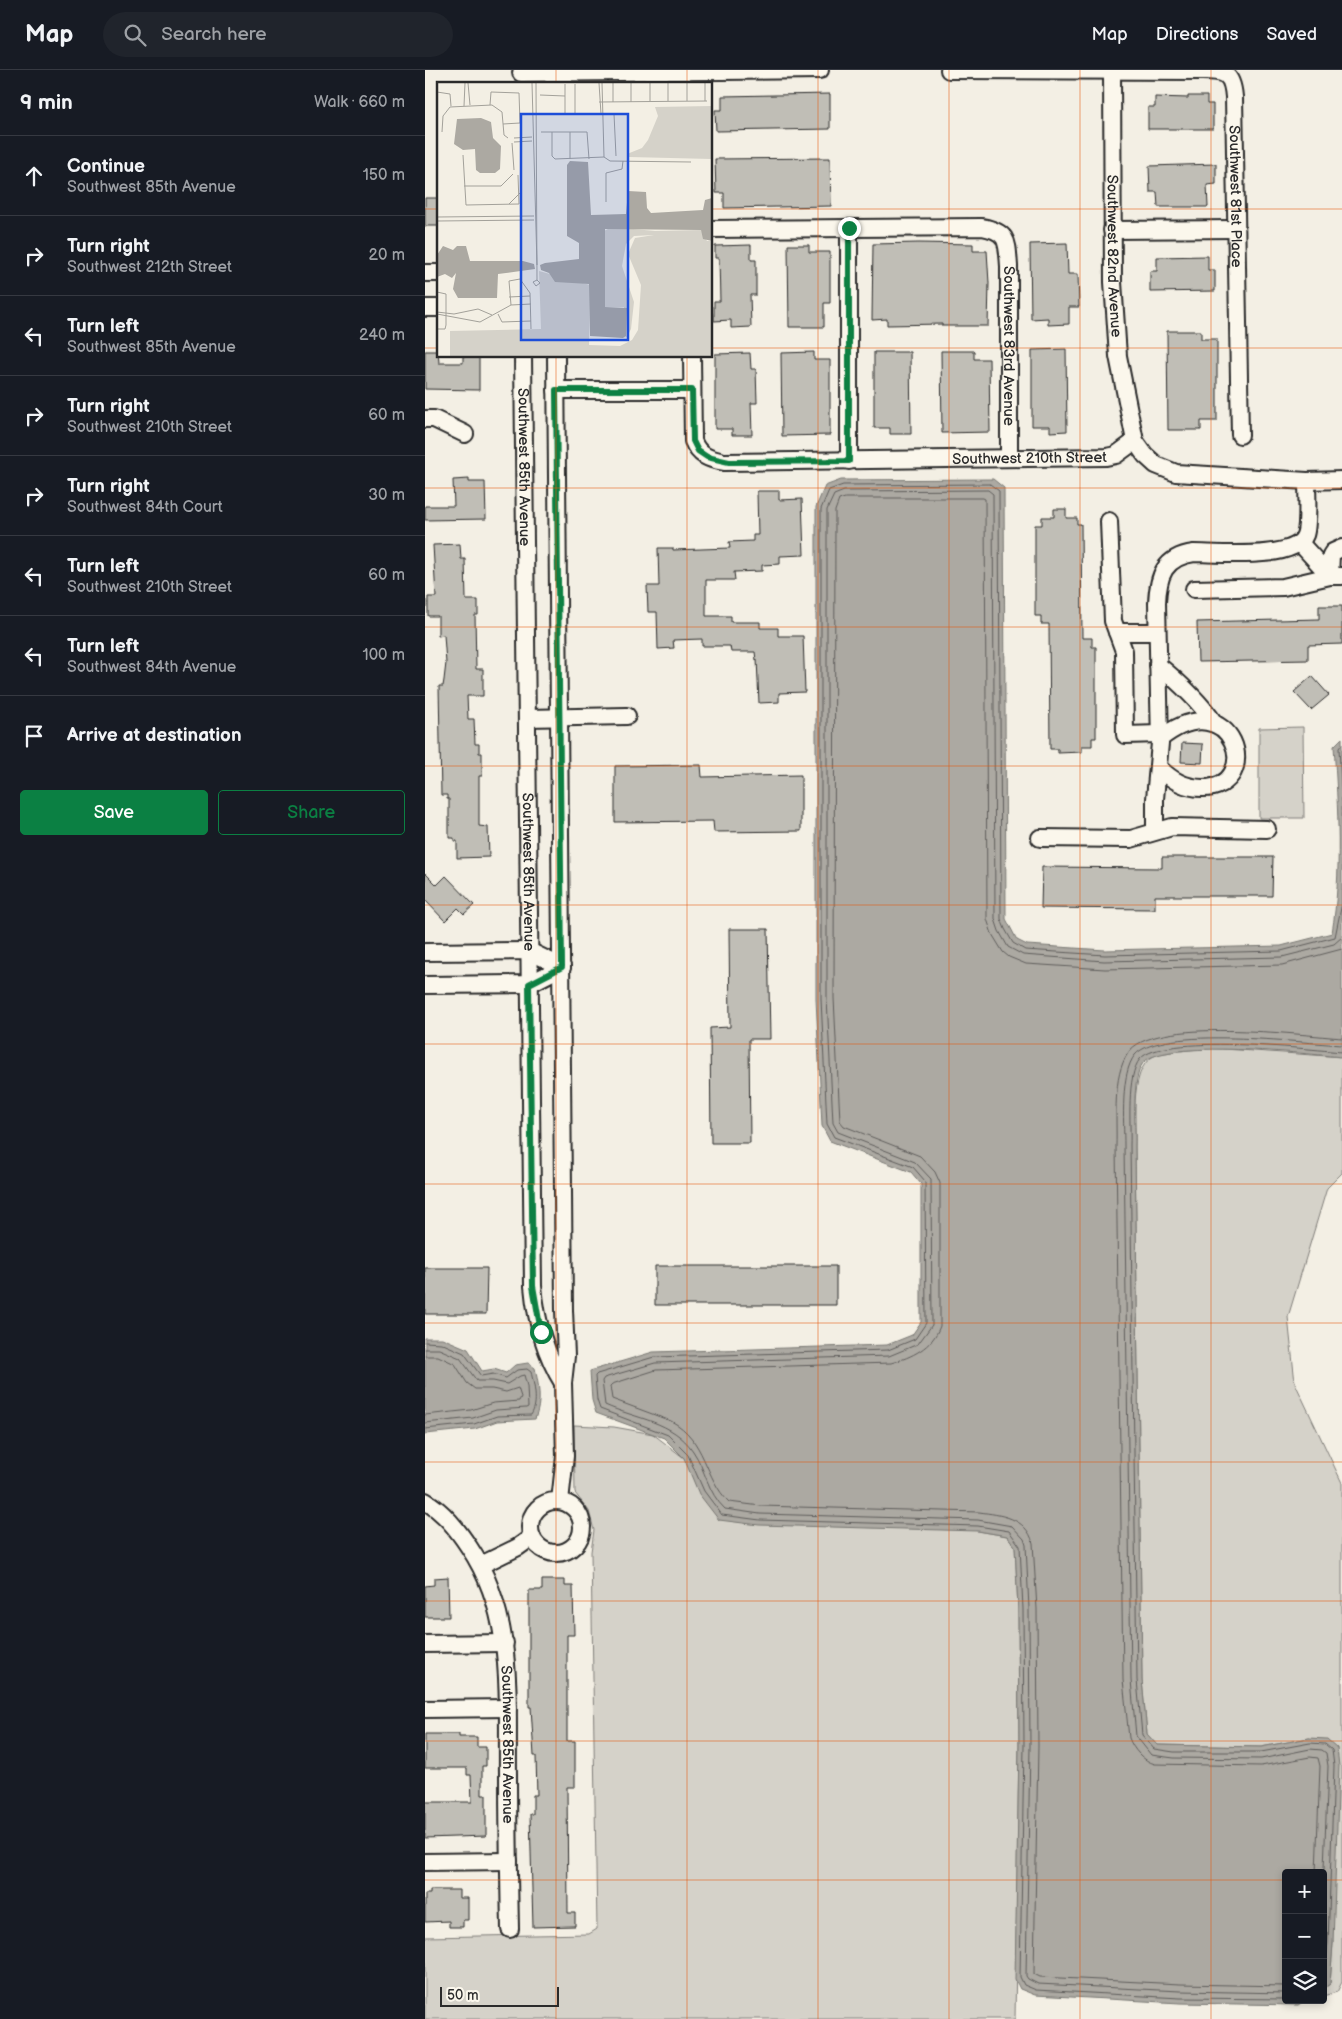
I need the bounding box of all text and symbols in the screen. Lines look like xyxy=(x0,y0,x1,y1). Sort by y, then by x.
search box xyxy=(103,12,453,57)
text: Map xyxy=(25,20,73,49)
icon: search xyxy=(121,21,149,49)
text: Search here xyxy=(161,23,267,46)
text: Map xyxy=(1092,24,1128,45)
text: Directions xyxy=(1156,24,1238,45)
text: Saved xyxy=(1266,24,1317,45)
inset map xyxy=(437,82,713,358)
text: 9 min xyxy=(20,90,73,115)
text: Walk · 660 m xyxy=(314,93,405,112)
street label: Southwest 81st Place xyxy=(1225,125,1247,268)
text: Continue xyxy=(67,155,145,178)
icon: ahead xyxy=(20,162,48,190)
text: 150 m xyxy=(363,166,405,185)
street label: Southwest 82nd Avenue xyxy=(1103,175,1126,338)
text: Southwest 85th Avenue xyxy=(67,178,236,197)
route end xyxy=(838,217,861,240)
text: Turn right xyxy=(67,235,150,258)
icon: right xyxy=(20,242,48,270)
text: 20 m xyxy=(369,246,405,265)
text: Southwest 212th Street xyxy=(67,258,232,277)
street label: Southwest 83rd Avenue xyxy=(1000,266,1019,426)
text: Turn left xyxy=(67,315,139,338)
icon: left xyxy=(20,322,48,350)
text: 240 m xyxy=(359,326,405,345)
text: Southwest 85th Avenue xyxy=(67,338,236,357)
street label: Southwest 85th Avenue xyxy=(514,388,535,546)
text: Turn right xyxy=(67,395,150,418)
icon: right xyxy=(20,402,48,430)
text: 60 m xyxy=(368,406,405,425)
text: Southwest 210th Street xyxy=(67,418,232,437)
street label: Southwest 210th Street xyxy=(952,447,1107,469)
text: Turn right xyxy=(67,475,150,498)
icon: right xyxy=(20,482,48,510)
text: 30 m xyxy=(368,486,405,505)
text: Southwest 84th Court xyxy=(67,498,223,517)
text: Turn left xyxy=(67,555,139,578)
icon: left xyxy=(20,562,48,590)
text: 60 m xyxy=(368,566,405,585)
text: Southwest 210th Street xyxy=(67,578,232,597)
text: Turn left xyxy=(67,635,139,658)
icon: left xyxy=(20,642,48,670)
text: 100 m xyxy=(362,646,405,665)
text: Southwest 84th Avenue xyxy=(67,658,236,677)
icon: arrive xyxy=(20,722,48,750)
text: Arrive at destination xyxy=(67,724,242,747)
button: Save xyxy=(20,790,208,835)
button: Share xyxy=(218,790,405,835)
street label: Southwest 85th Avenue xyxy=(518,793,539,951)
route start xyxy=(530,1321,553,1344)
street label: Southwest 85th Avenue xyxy=(497,1665,518,1824)
map controls xyxy=(1282,1869,1327,2004)
button: + xyxy=(1282,1869,1327,1914)
button: − xyxy=(1282,1914,1327,1959)
button: layers xyxy=(1282,1959,1327,2004)
scale bar xyxy=(440,1984,559,2007)
text: 50 m xyxy=(447,1987,479,2004)

